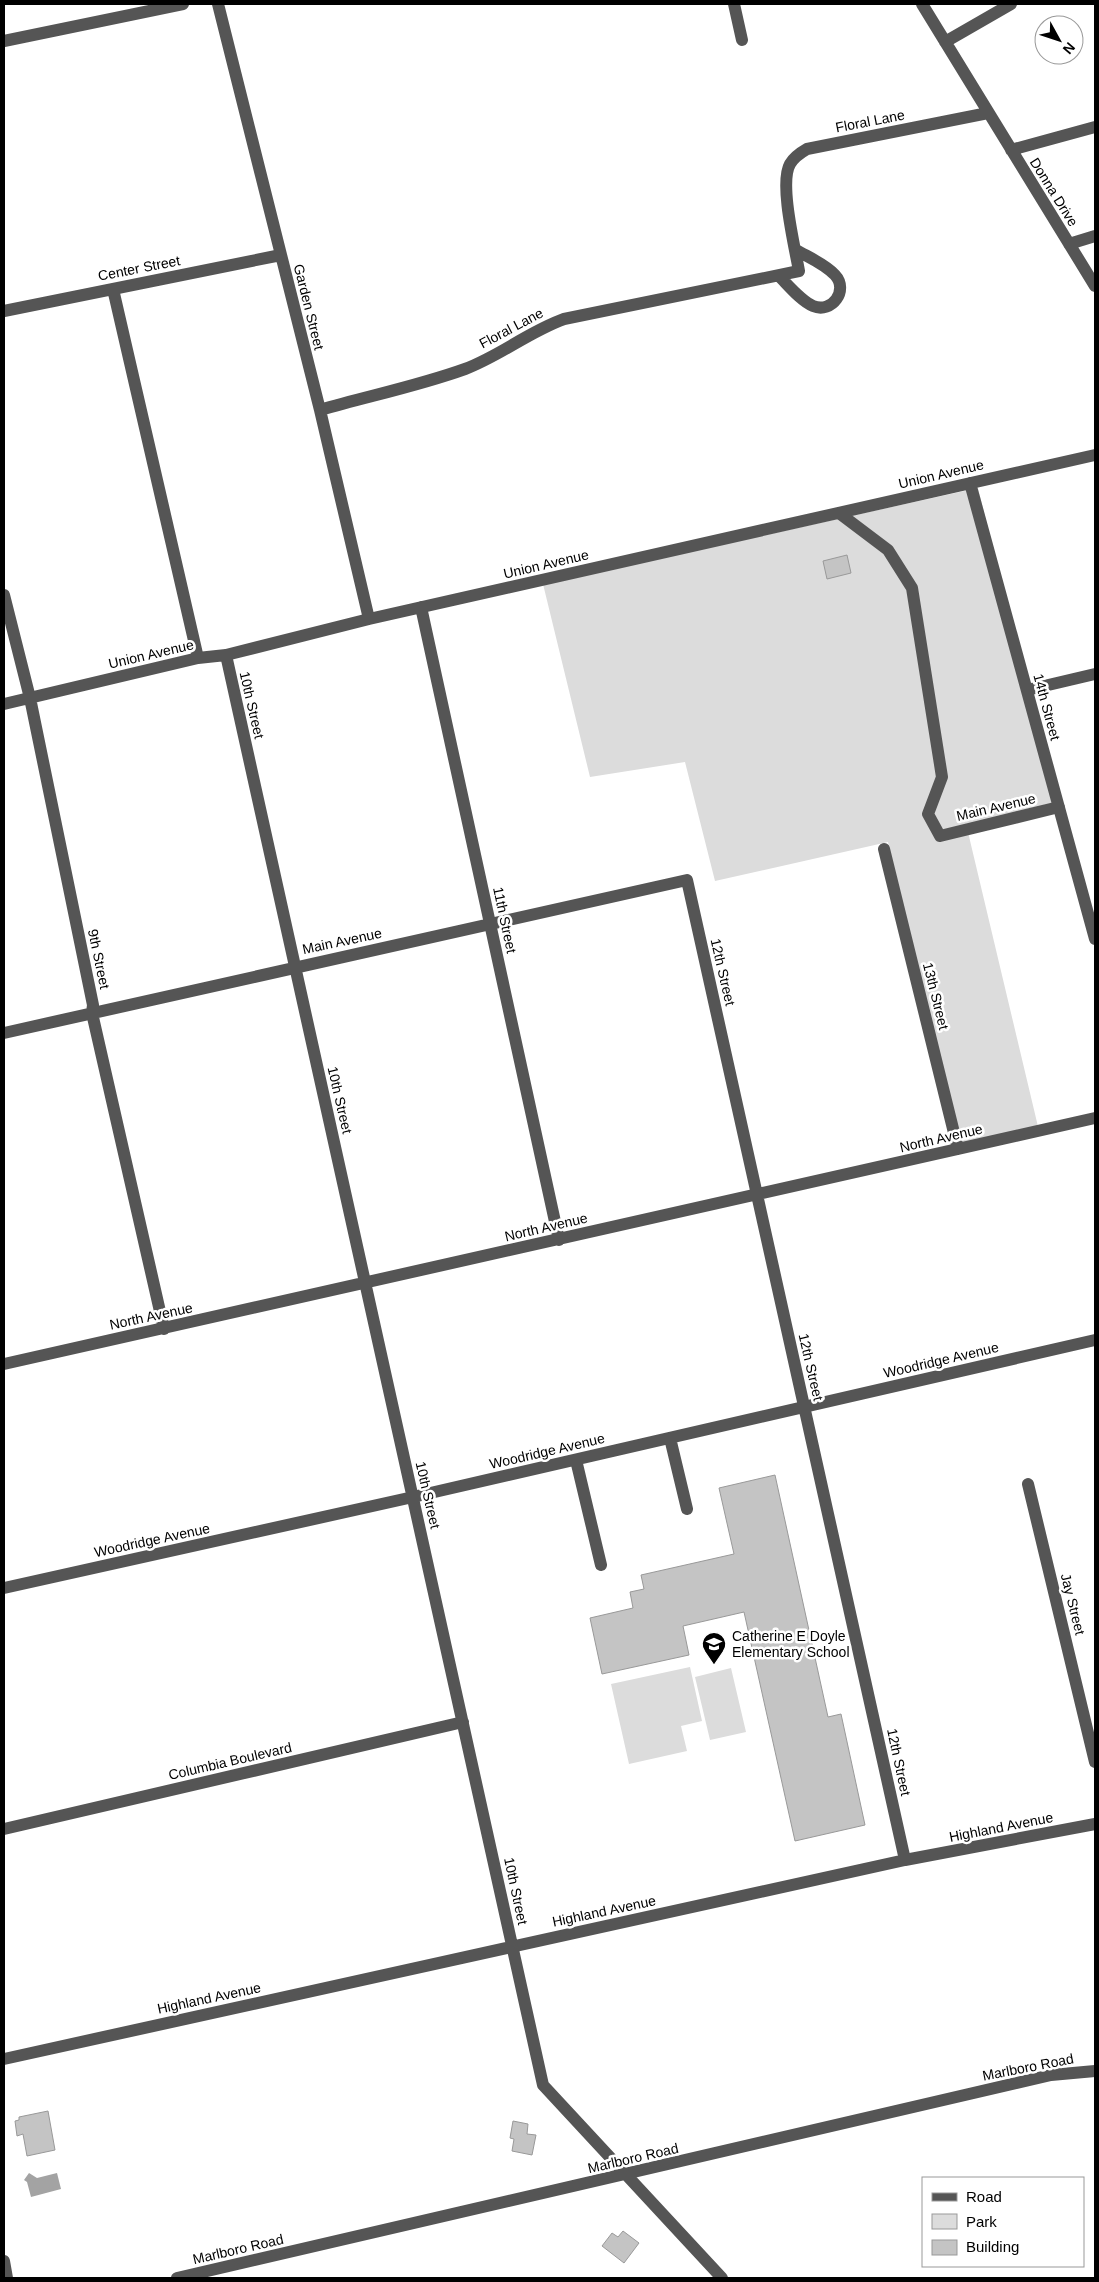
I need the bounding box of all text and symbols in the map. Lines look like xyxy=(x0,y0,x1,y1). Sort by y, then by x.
north arrow xyxy=(1034,15,1084,65)
text: N xyxy=(1060,39,1078,57)
street label: Floral Lane xyxy=(834,106,906,136)
street label: Donna Drive xyxy=(1027,155,1082,229)
street label: Center Street xyxy=(97,252,181,284)
street label: Garden Street xyxy=(291,262,327,352)
street label: Floral Lane xyxy=(476,304,546,352)
street label: Union Avenue xyxy=(897,456,985,492)
street label: Union Avenue xyxy=(502,546,590,582)
street label: Union Avenue xyxy=(107,636,195,672)
street label: 10th Street xyxy=(237,670,268,740)
street label: 14th Street xyxy=(1030,672,1064,742)
street label: Main Avenue xyxy=(955,790,1037,824)
street label: 11th Street xyxy=(490,885,520,955)
street label: Main Avenue xyxy=(301,925,383,957)
street label: 9th Street xyxy=(85,928,113,990)
street label: 12th Street xyxy=(708,937,739,1007)
street label: 13th Street xyxy=(920,961,952,1031)
street label: 10th Street xyxy=(325,1065,356,1135)
street label: North Avenue xyxy=(898,1121,984,1155)
street label: North Avenue xyxy=(503,1210,589,1244)
street label: North Avenue xyxy=(108,1299,194,1333)
street label: 12th Street xyxy=(796,1332,827,1402)
street label: Woodridge Avenue xyxy=(882,1339,1000,1381)
street label: Woodridge Avenue xyxy=(488,1430,606,1472)
street label: 10th Street xyxy=(413,1460,444,1530)
street label: Woodridge Avenue xyxy=(93,1520,211,1560)
street label: Jay Street xyxy=(1058,1571,1088,1637)
place label: Catherine E Doyle Elementary School xyxy=(732,1628,850,1660)
school or university icon: Catherine E Doyle Elementary School xyxy=(701,1631,727,1665)
street label: 12th Street xyxy=(884,1727,914,1797)
street label: Columbia Boulevard xyxy=(167,1739,293,1783)
street label: Highland Avenue xyxy=(948,1809,1055,1845)
street label: 10th Street xyxy=(501,1856,531,1926)
street label: Highland Avenue xyxy=(551,1892,658,1930)
street label: Highland Avenue xyxy=(156,1979,263,2017)
street label: Marlboro Road xyxy=(981,2050,1075,2084)
street label: Marlboro Road xyxy=(586,2140,680,2176)
legend xyxy=(922,2177,1084,2267)
text: Road xyxy=(966,2188,1002,2205)
text: Park xyxy=(966,2213,997,2230)
street label: Marlboro Road xyxy=(191,2231,285,2267)
text: Building xyxy=(966,2238,1019,2255)

